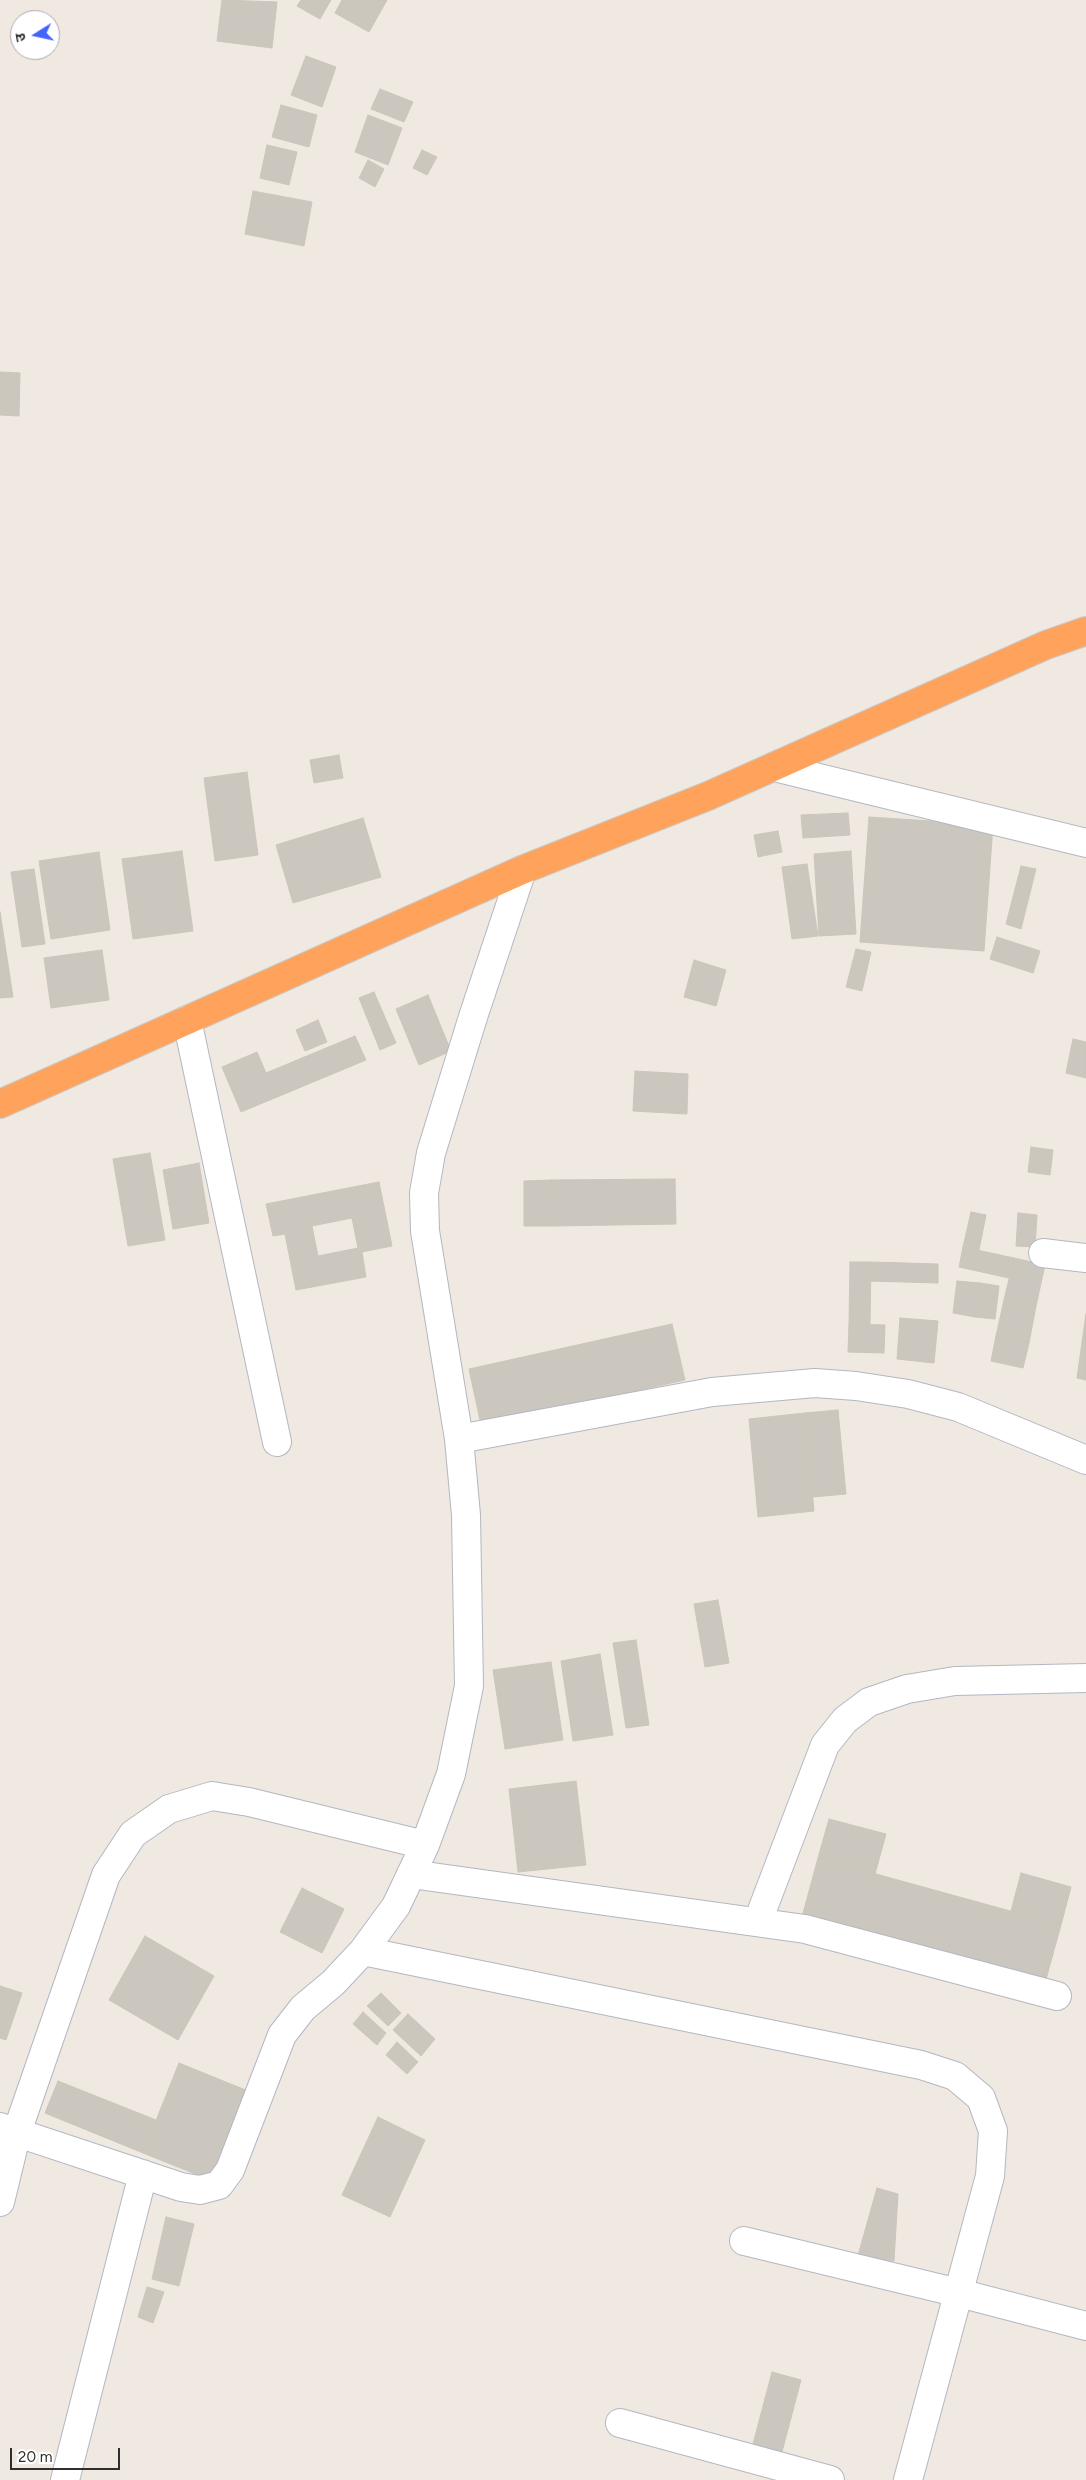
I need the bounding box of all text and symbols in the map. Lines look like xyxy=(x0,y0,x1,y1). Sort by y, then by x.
north arrow xyxy=(10,10,60,60)
text: उ xyxy=(12,32,30,43)
scale bar xyxy=(12,2438,122,2470)
text: 20 m xyxy=(18,2448,52,2466)

